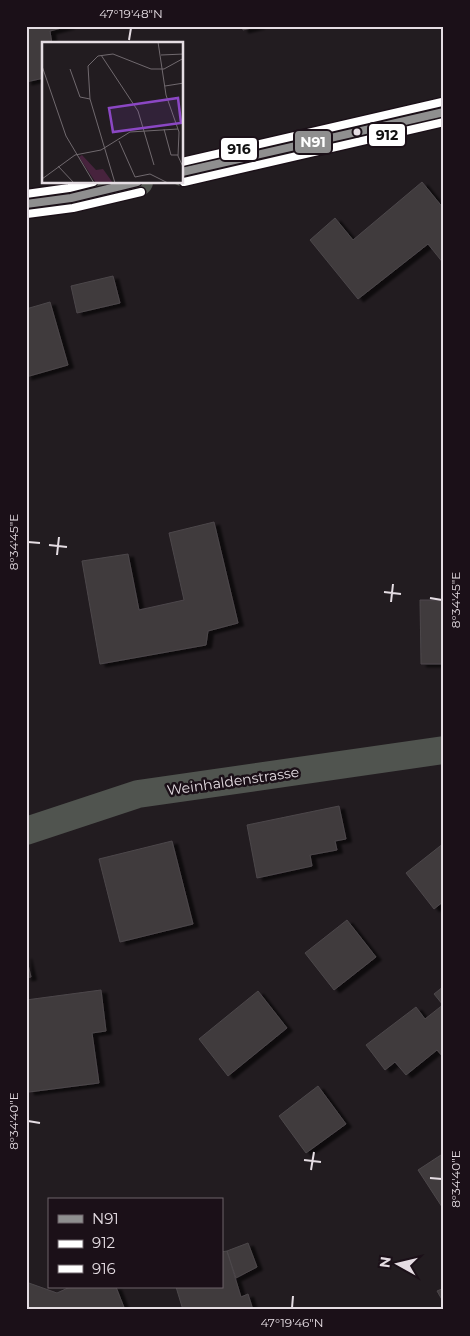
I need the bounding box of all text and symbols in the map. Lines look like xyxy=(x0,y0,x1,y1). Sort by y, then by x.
text: 47°19'48"N xyxy=(99,6,163,21)
inset map xyxy=(42,42,184,184)
line badge: 912 xyxy=(368,123,406,147)
text: 912 xyxy=(376,126,398,144)
unlabelled marker xyxy=(352,127,362,137)
line badge: N91 xyxy=(294,130,332,154)
text: N91 xyxy=(300,133,326,151)
line badge: 916 xyxy=(220,137,258,161)
text: 916 xyxy=(227,140,251,158)
text: 8°34'45"E xyxy=(6,514,21,570)
text: 8°34'45"E xyxy=(448,572,463,628)
street label: Weinhaldenstrasse xyxy=(166,763,300,799)
text: 8°34'40"E xyxy=(6,1092,21,1150)
text: 8°34'40"E xyxy=(448,1150,463,1208)
legend xyxy=(48,1198,222,1288)
text: N91 xyxy=(92,1209,119,1228)
text: 912 xyxy=(92,1233,115,1252)
north arrow xyxy=(372,1238,422,1288)
text: N xyxy=(375,1255,395,1269)
text: 916 xyxy=(92,1259,116,1278)
text: 47°19'46"N xyxy=(260,1315,324,1330)

